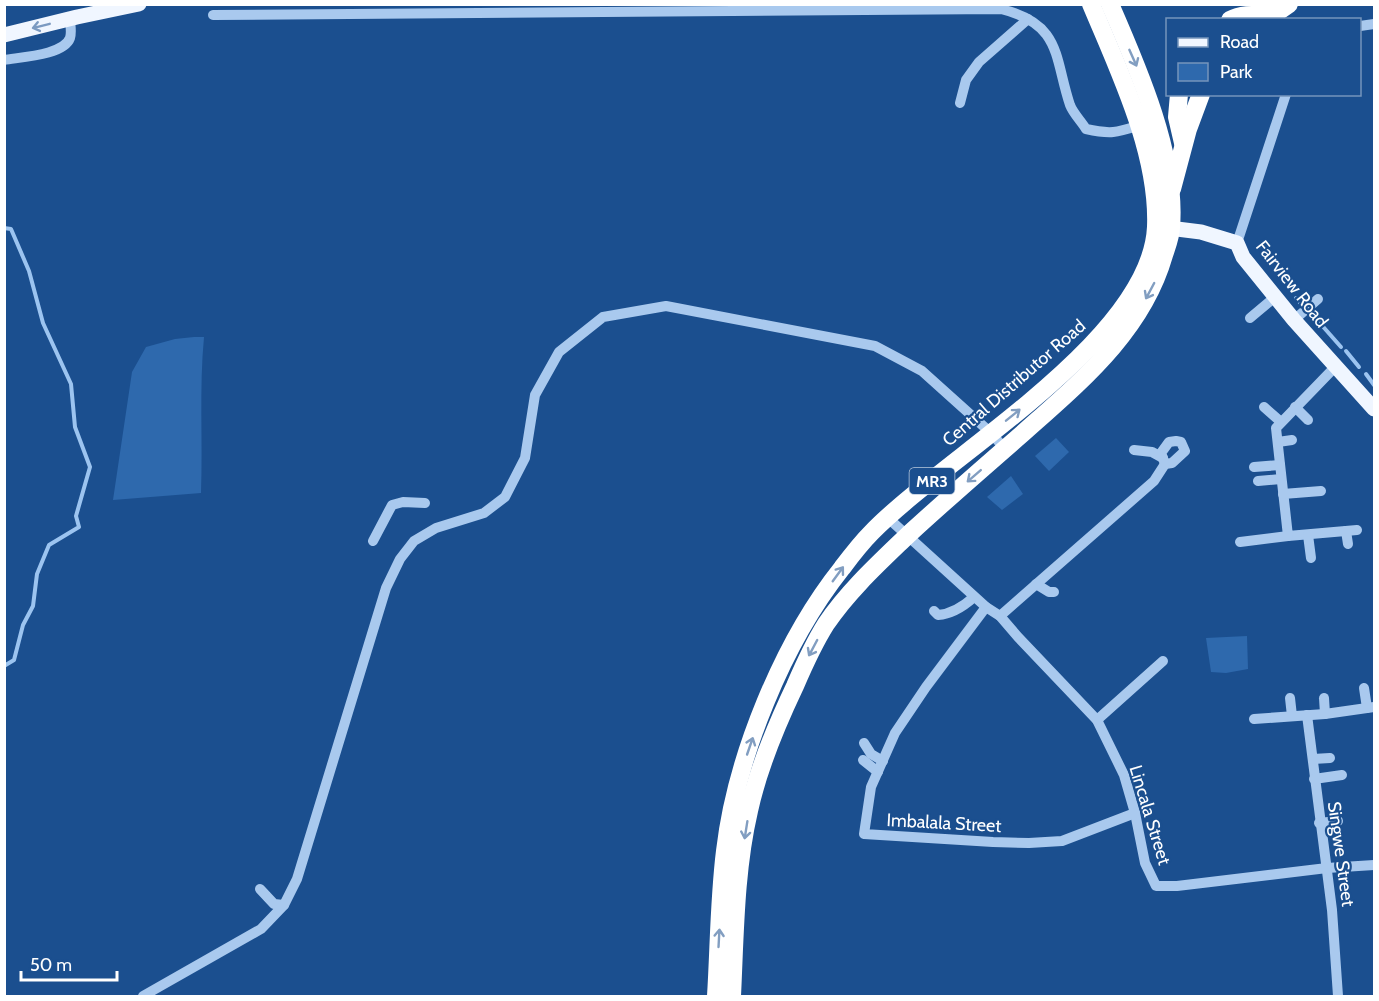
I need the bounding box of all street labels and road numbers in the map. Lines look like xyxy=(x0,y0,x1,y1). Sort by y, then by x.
street label: Fairview Road xyxy=(1251,236,1333,332)
street label: Central Distributor Road xyxy=(938,315,1090,451)
road number: MR3 xyxy=(910,468,954,494)
street label: Lincala Street xyxy=(1124,763,1176,867)
street label: Singwe Street xyxy=(1323,800,1359,908)
street label: Imbalala Street xyxy=(886,809,1002,837)

